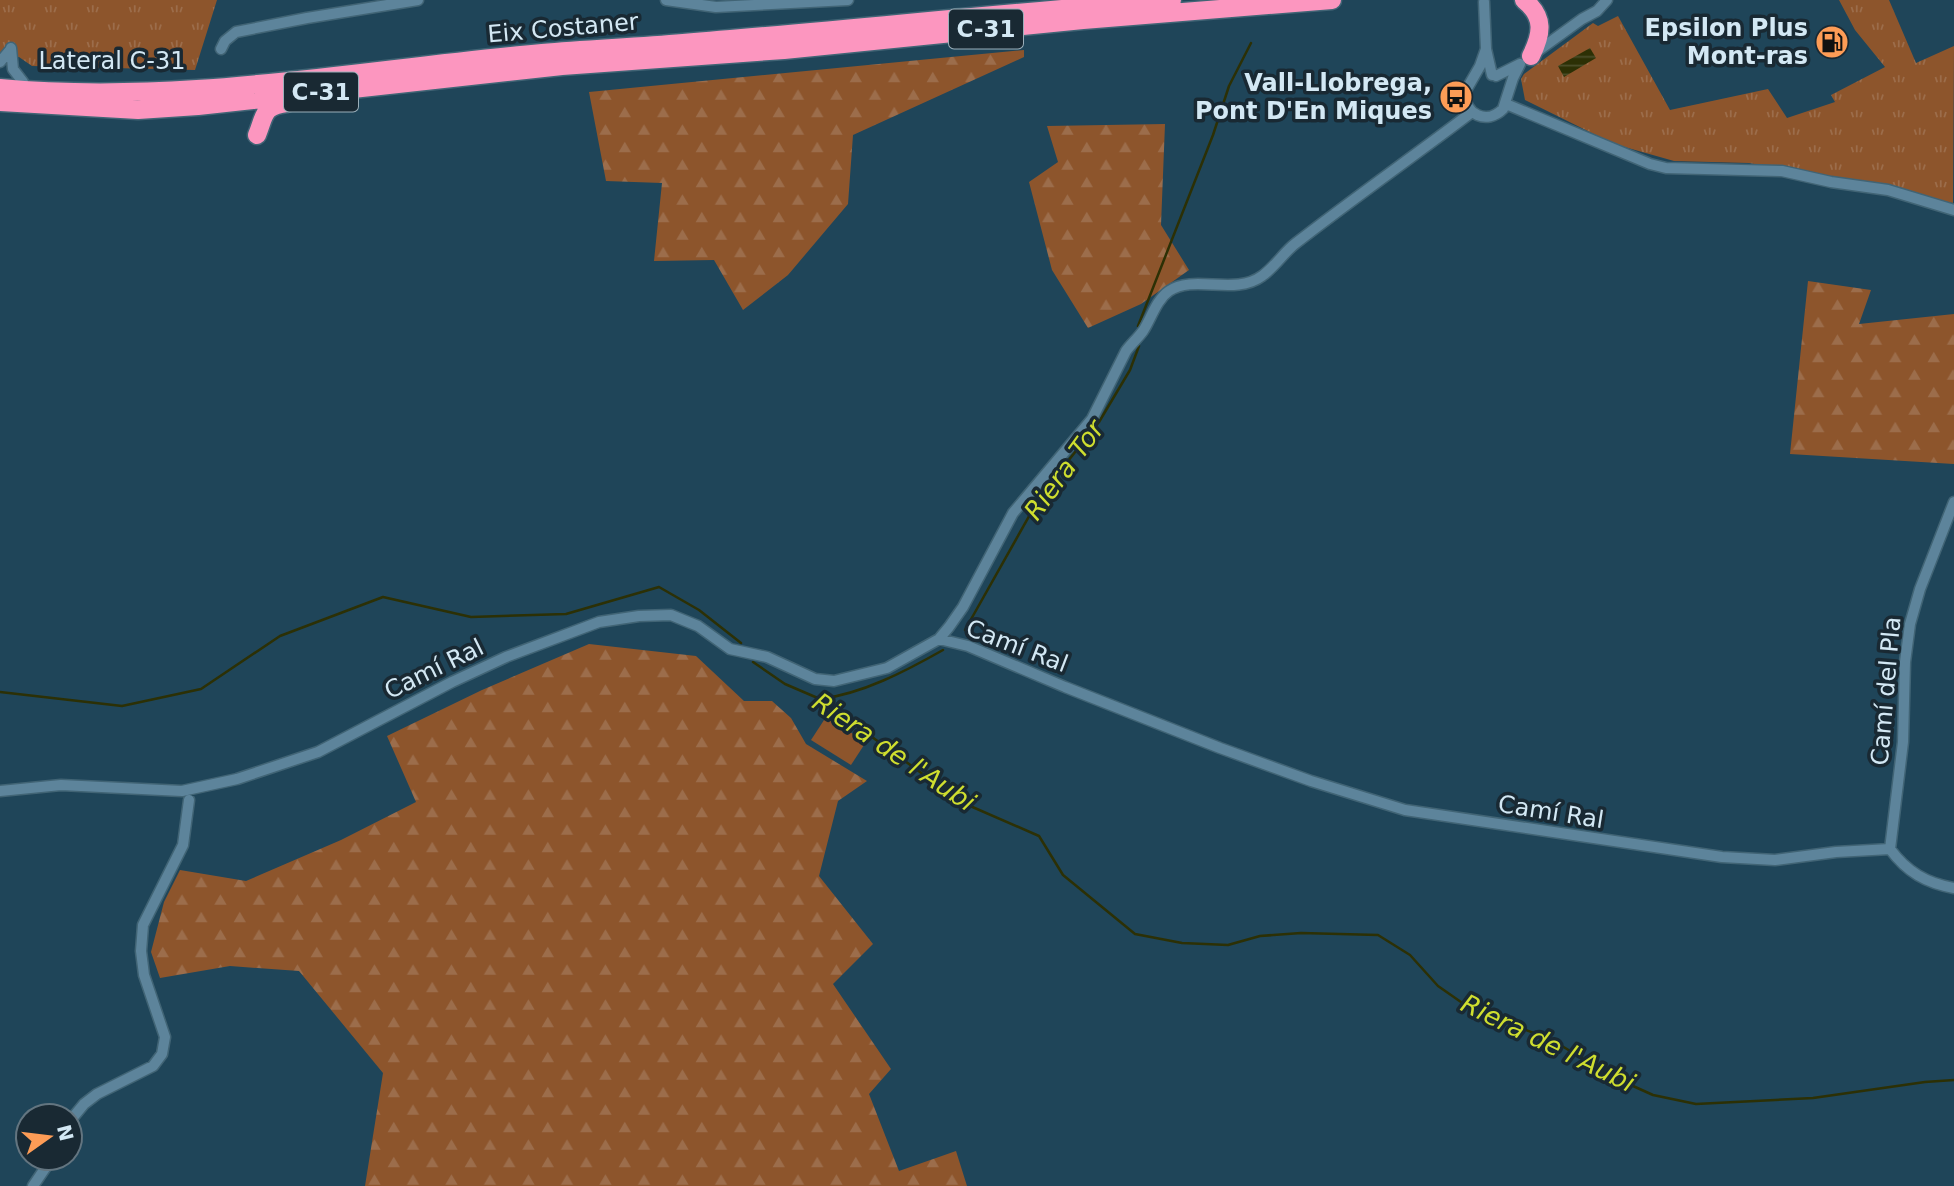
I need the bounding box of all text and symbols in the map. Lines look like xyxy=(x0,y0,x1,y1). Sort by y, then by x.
street label: Eix Costaner xyxy=(486,7,640,49)
road number: C-31 xyxy=(949,10,1023,48)
place label: Epsilon Plus Mont-ras xyxy=(1645,14,1808,70)
fuel station icon: Epsilon Plus Mont-ras xyxy=(1813,23,1851,61)
street label: Lateral C-31 xyxy=(38,47,186,75)
place label: Vall-Llobrega, Pont D'En Miques xyxy=(1195,69,1432,125)
road number: C-31 xyxy=(284,72,358,111)
bus stop icon: Vall-Llobrega, Pont D'En Miques xyxy=(1437,78,1475,116)
water label: Riera Tor xyxy=(1018,413,1111,526)
street label: Camí Ral xyxy=(962,614,1072,678)
street label: Camí del Pla xyxy=(1866,615,1906,767)
street label: Camí Ral xyxy=(380,633,488,705)
water label: Riera de l'Aubi xyxy=(807,687,981,818)
street label: Camí Ral xyxy=(1496,790,1606,834)
water label: Riera de l'Aubi xyxy=(1456,988,1640,1098)
north arrow xyxy=(14,1102,84,1172)
text: N xyxy=(53,1123,78,1143)

